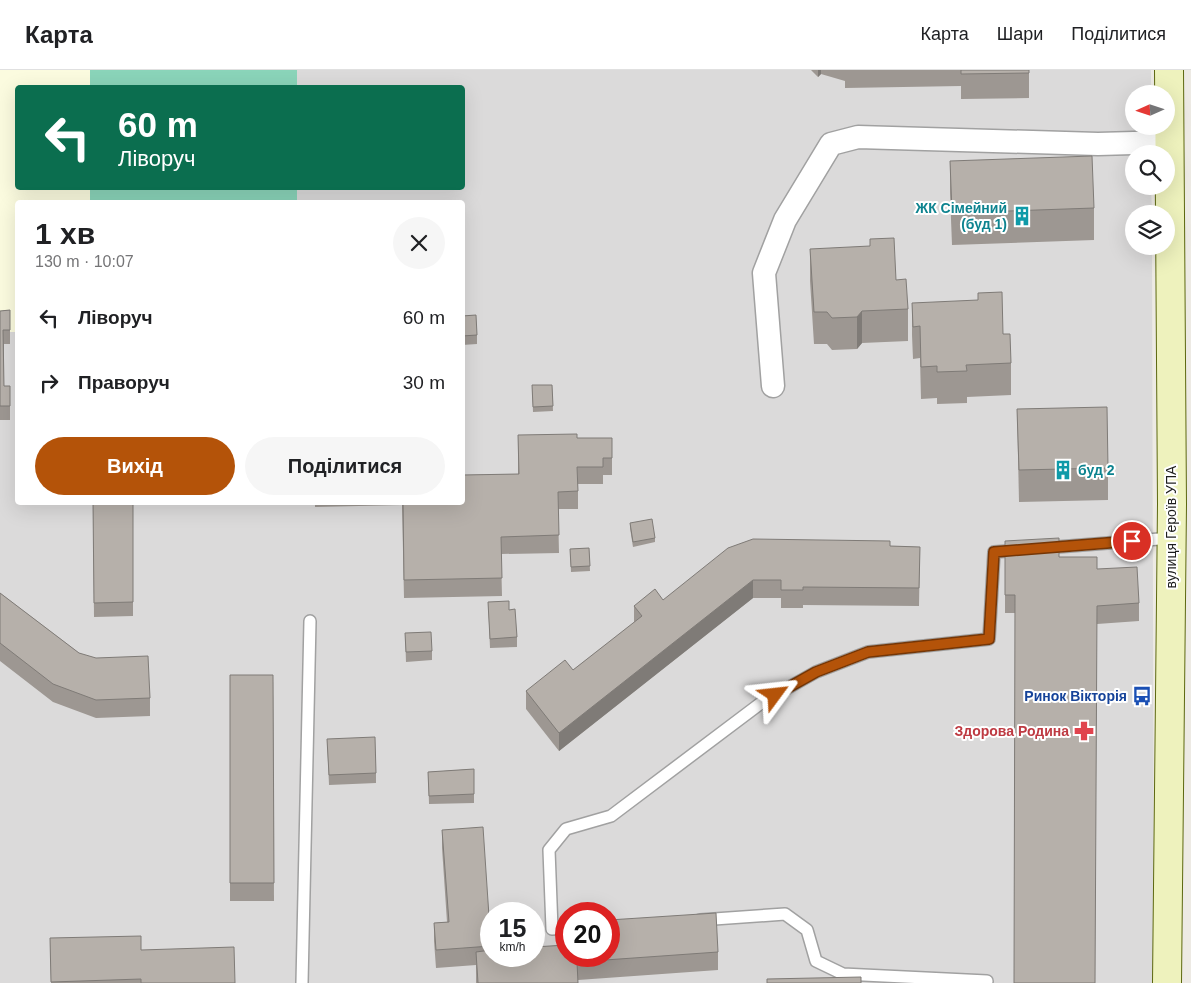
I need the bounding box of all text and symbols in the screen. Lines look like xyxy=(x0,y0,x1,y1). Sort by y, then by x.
text: Карта xyxy=(25,21,93,48)
text: Карта xyxy=(921,24,969,44)
text: Шари xyxy=(997,24,1043,44)
text: Поділитися xyxy=(1071,24,1166,44)
north arrow xyxy=(1125,85,1175,135)
map controls xyxy=(1125,85,1175,255)
icon: left xyxy=(35,105,100,170)
text: 60 m xyxy=(118,105,198,144)
button: search xyxy=(1125,145,1175,195)
text: Ліворуч xyxy=(118,146,195,171)
place label: ЖК Сімейний (буд 1) xyxy=(914,200,1007,232)
building icon: ЖК Сімейний (буд 1) xyxy=(1011,205,1033,227)
button: layers xyxy=(1125,205,1175,255)
text: 1 хв xyxy=(35,217,95,250)
button: close xyxy=(393,217,445,269)
text: 130 m · 10:07 xyxy=(35,253,134,270)
icon: left xyxy=(35,304,63,332)
text: Ліворуч xyxy=(78,307,153,328)
text: 60 m xyxy=(403,307,445,328)
icon: right xyxy=(35,369,63,397)
text: Праворуч xyxy=(78,372,170,393)
text: 30 m xyxy=(403,372,445,393)
button: Вихід xyxy=(35,437,235,495)
button: Поділитися xyxy=(245,437,445,495)
building icon: буд 2 xyxy=(1052,459,1074,481)
place label: буд 2 xyxy=(1078,462,1115,478)
street label: вулиця Героїв УПА xyxy=(1163,465,1179,588)
pin xyxy=(1111,520,1153,562)
icon: arrive xyxy=(1118,527,1146,555)
position arrow xyxy=(748,668,800,720)
bus stop icon: Ринок Вікторія xyxy=(1131,685,1153,707)
place label: Ринок Вікторія xyxy=(1024,688,1127,704)
pharmacy icon: Здорова Родина xyxy=(1073,720,1095,742)
place label: Здорова Родина xyxy=(954,723,1069,739)
speed limit sign: 20 xyxy=(555,902,620,967)
text: 15 xyxy=(499,914,526,942)
text: km/h xyxy=(499,940,526,954)

